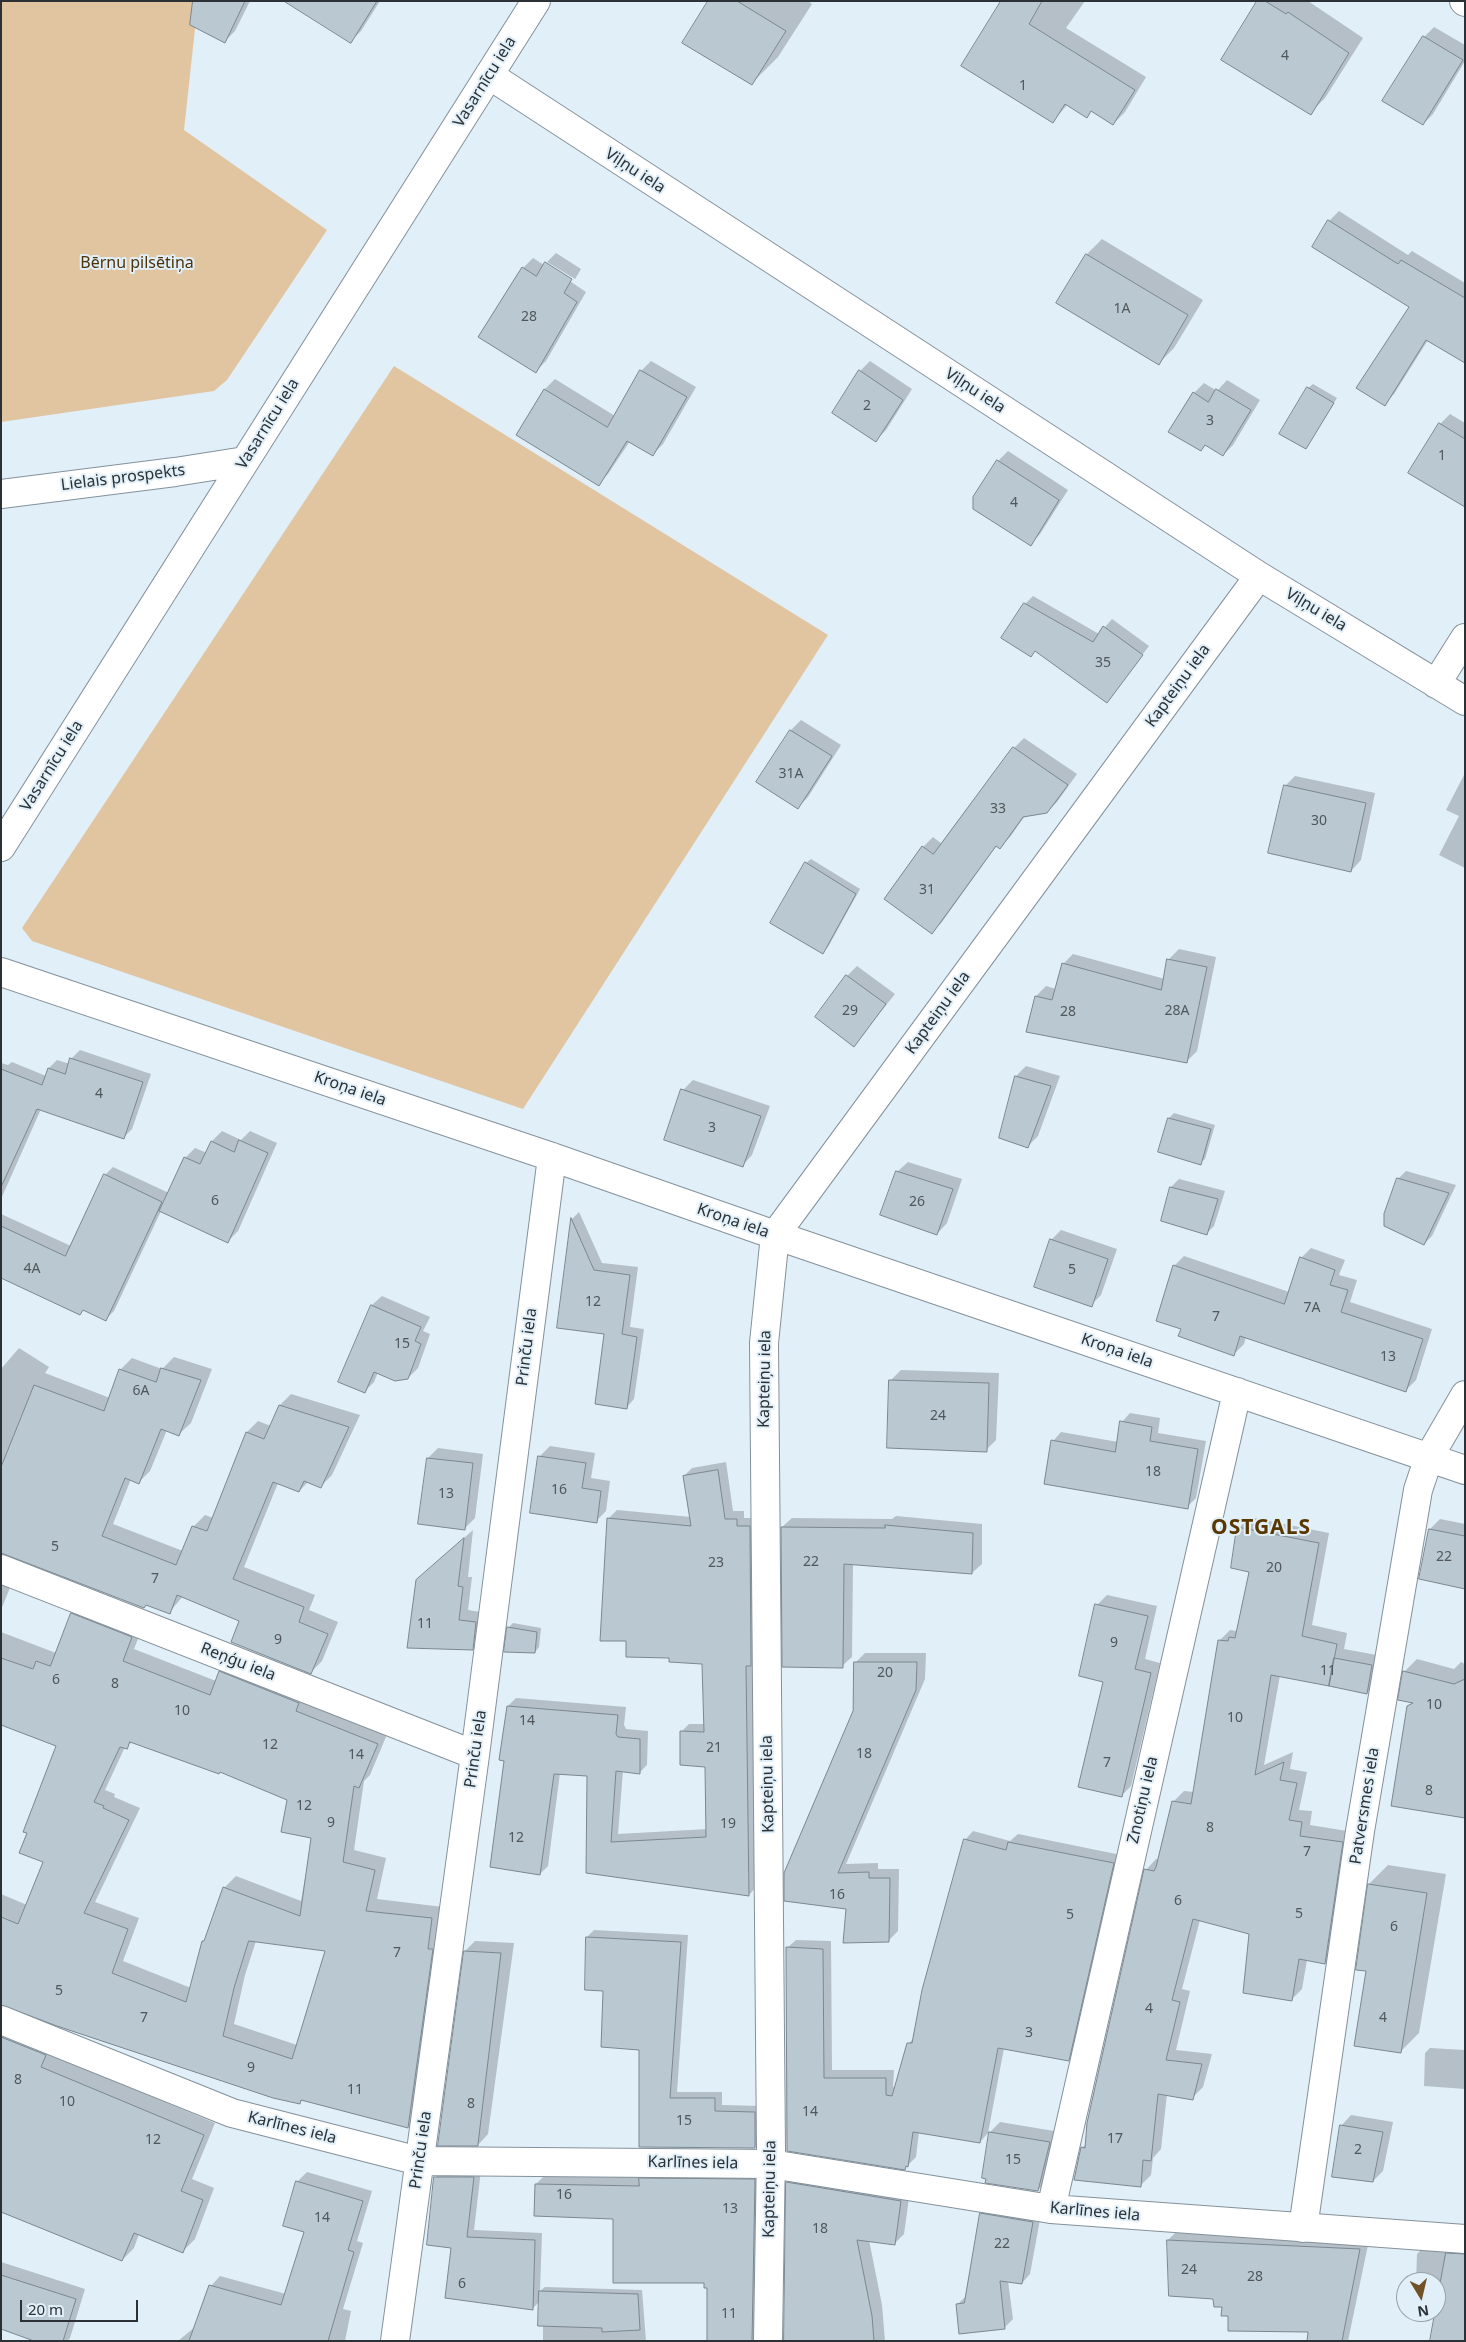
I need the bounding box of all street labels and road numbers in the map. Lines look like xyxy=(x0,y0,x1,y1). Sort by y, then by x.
street label: Vasarnīcu iela xyxy=(449,33,521,131)
street label: Viļņu iela xyxy=(601,144,669,198)
street label: Viļņu iela xyxy=(941,364,1009,418)
street label: Vasarnīcu iela xyxy=(232,375,304,473)
street label: Lielais prospekts xyxy=(60,461,186,495)
street label: Viļņu iela xyxy=(1282,584,1350,636)
street label: Kapteiņu iela xyxy=(1141,641,1215,731)
street label: Vasarnīcu iela xyxy=(16,717,88,815)
street label: Kapteiņu iela xyxy=(901,968,975,1058)
street label: Kroņa iela xyxy=(311,1068,389,1110)
street label: Kroņa iela xyxy=(694,1200,772,1242)
street label: Prinču iela xyxy=(513,1307,541,1387)
street label: Kapteiņu iela xyxy=(755,1330,775,1428)
street label: Kroņa iela xyxy=(1078,1330,1156,1372)
street label: Reņģu iela xyxy=(198,1639,278,1685)
street label: Prinču iela xyxy=(461,1709,491,1789)
street label: Kapteiņu iela xyxy=(758,1735,778,1833)
street label: Patversmes iela xyxy=(1346,1746,1384,1866)
street label: Znotiņu iela xyxy=(1124,1755,1162,1845)
street label: Karlīnes iela xyxy=(246,2108,338,2148)
street label: Prinču iela xyxy=(406,2110,436,2190)
street label: Kapteiņu iela xyxy=(760,2140,780,2238)
street label: Karlīnes iela xyxy=(647,2153,739,2173)
street label: Karlīnes iela xyxy=(1049,2198,1141,2226)

